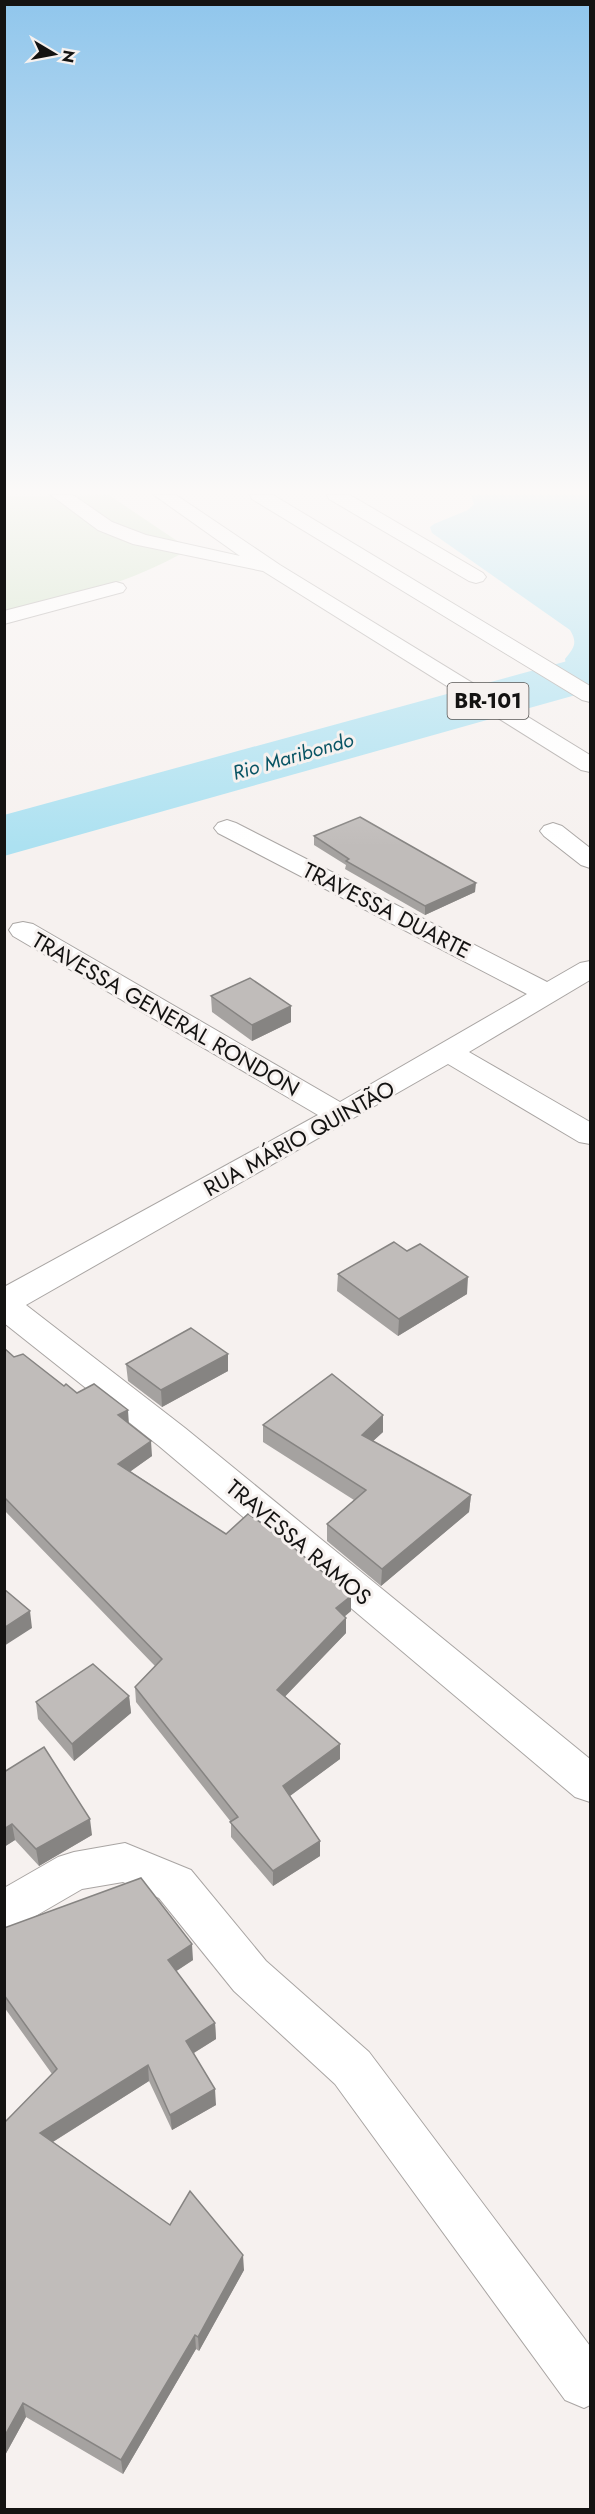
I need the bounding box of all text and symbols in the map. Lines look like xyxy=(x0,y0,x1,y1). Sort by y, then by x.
north arrow xyxy=(24,24,84,84)
text: N xyxy=(56,48,81,65)
road number: BR-101 xyxy=(448,683,528,719)
water label: Rio Maribondo xyxy=(229,725,357,788)
street label: TRAVESSA DUARTE xyxy=(297,854,477,966)
street label: TRAVESSA GENERAL RONDON xyxy=(26,924,306,1104)
street label: RUA MÁRIO QUINTÃO xyxy=(198,1072,400,1204)
street label: TRAVESSA RAMOS xyxy=(219,1472,379,1612)

